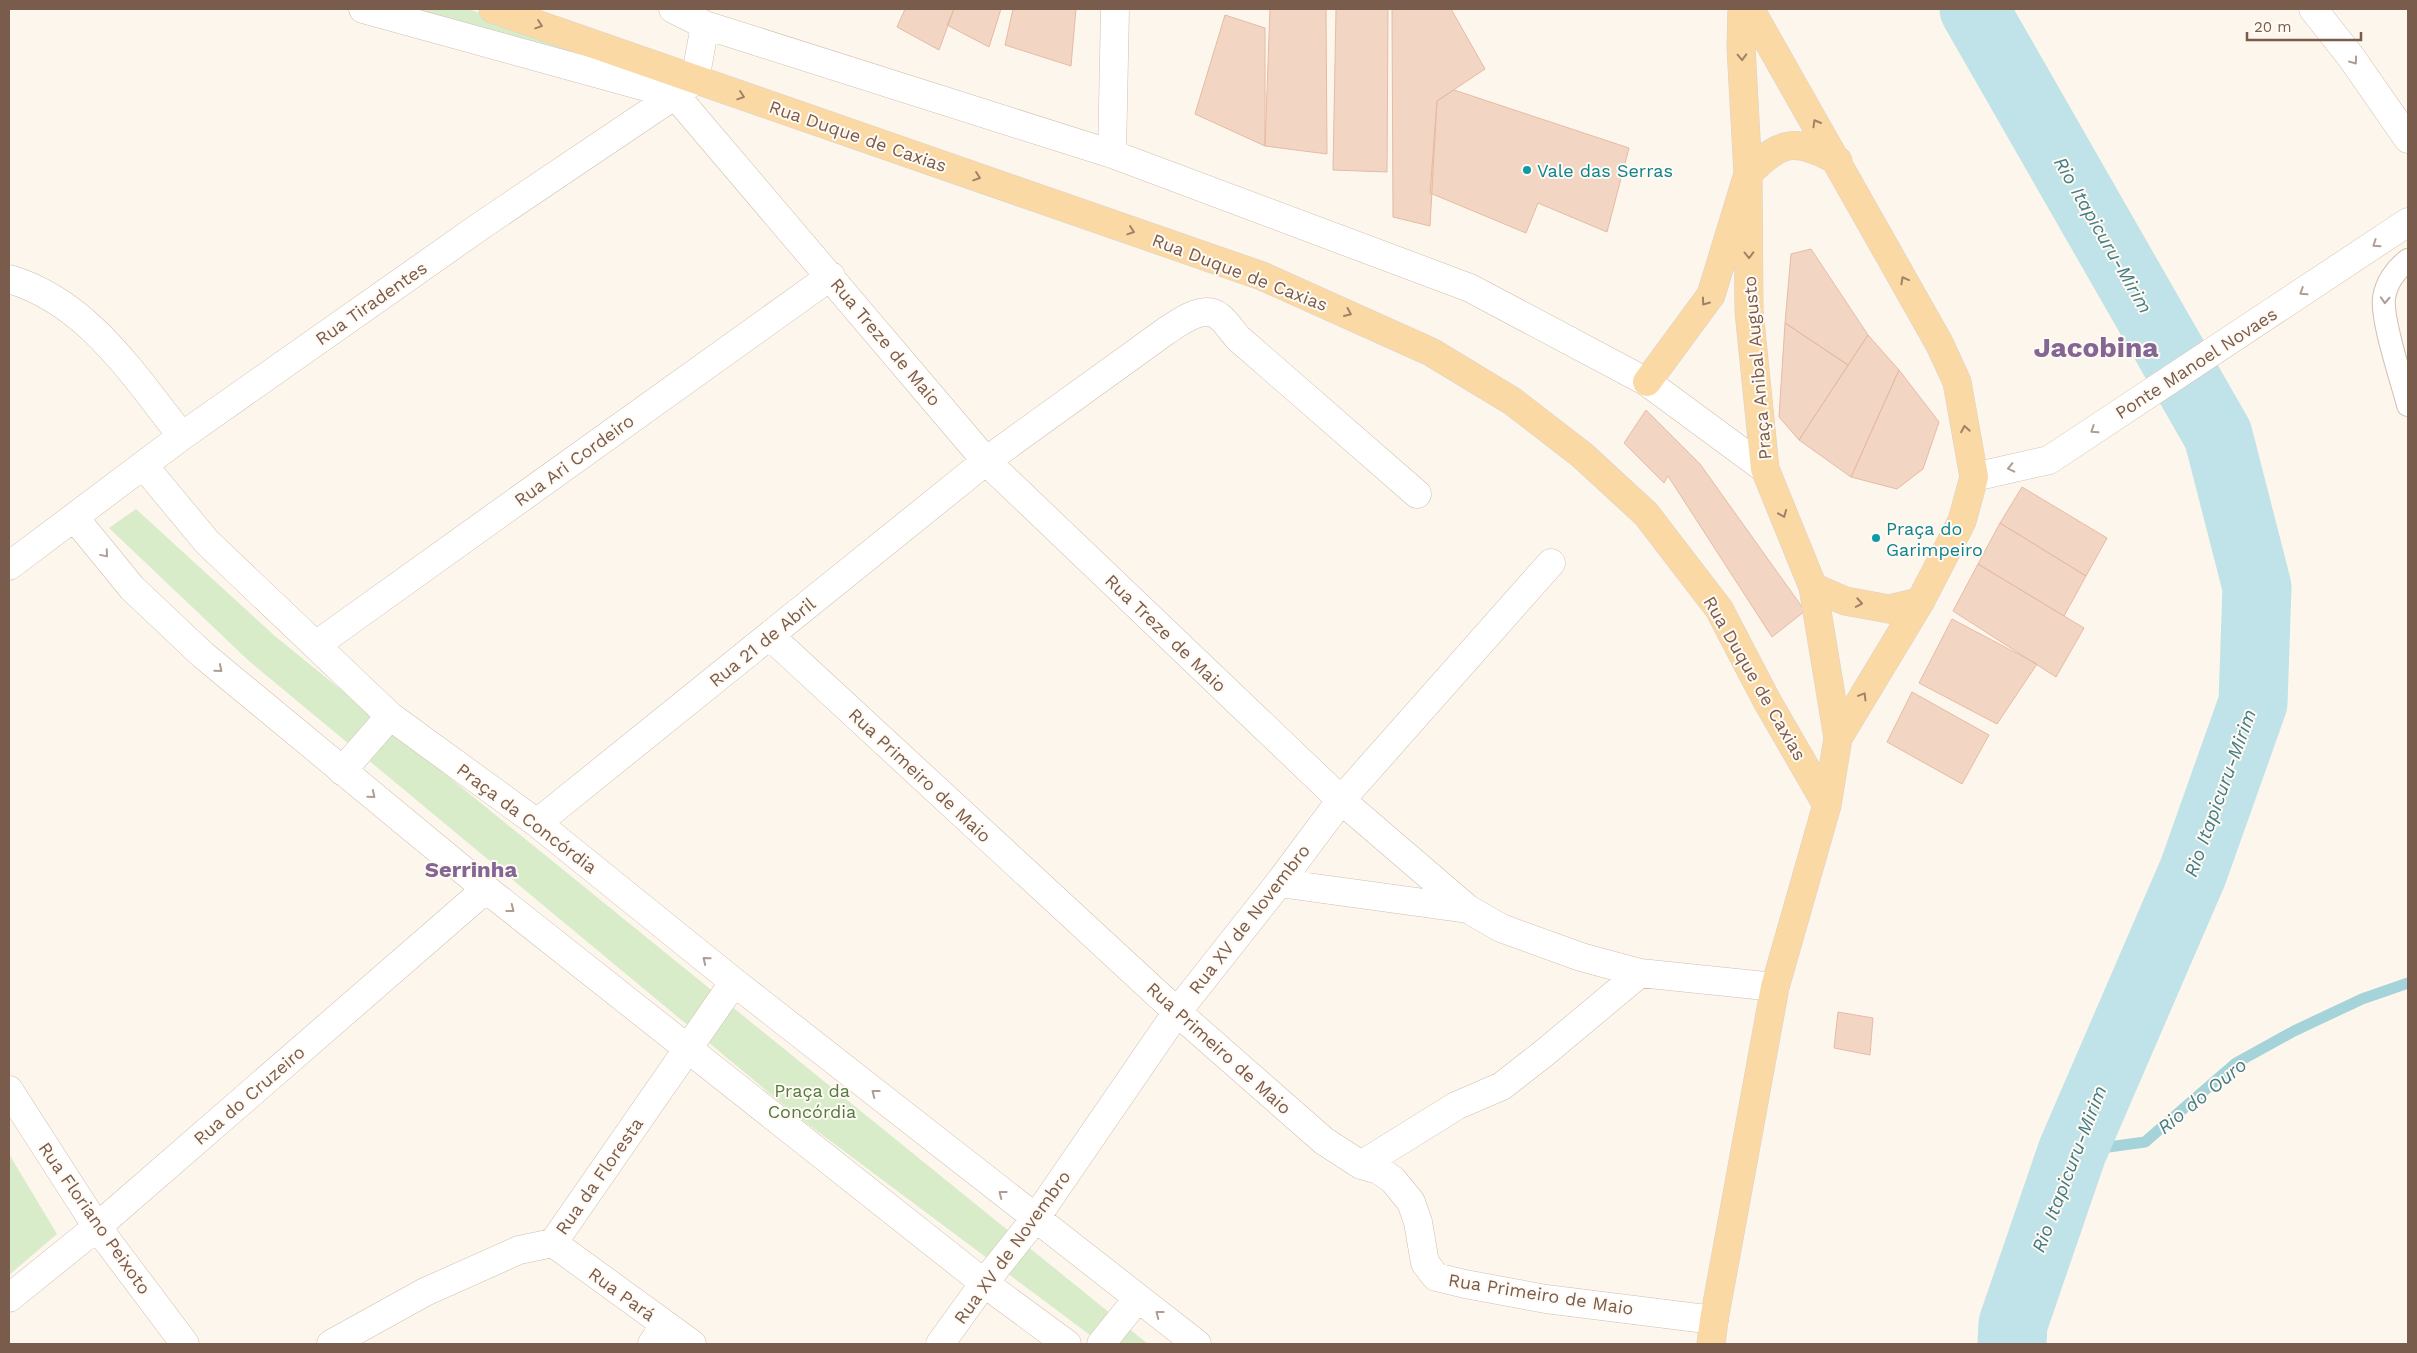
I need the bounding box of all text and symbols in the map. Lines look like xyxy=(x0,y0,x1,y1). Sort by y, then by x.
scale bar xyxy=(2247,10,2361,42)
text: 20 m xyxy=(2254,18,2292,36)
one-way arrow xyxy=(535,19,543,29)
one-way arrow xyxy=(1736,54,1747,62)
one-way arrow xyxy=(2348,55,2357,65)
one-way arrow xyxy=(736,90,744,100)
street label: Rua Duque de Caxias xyxy=(767,96,949,176)
one-way arrow xyxy=(1812,120,1822,129)
water label: Rio Itapicuru-Mirim xyxy=(2049,153,2157,317)
place label: Vale das Serras xyxy=(1537,160,1673,181)
marker: Vale das Serras xyxy=(1521,164,1533,176)
one-way arrow xyxy=(972,172,981,182)
one-way arrow xyxy=(1126,225,1134,235)
street label: Rua Duque de Caxias xyxy=(1149,229,1331,315)
one-way arrow xyxy=(2372,238,2382,247)
one-way arrow xyxy=(1744,252,1754,259)
street label: Rua Tiradentes xyxy=(311,257,431,349)
street label: Rua Treze de Maio xyxy=(826,274,946,410)
street label: Praça Anibal Augusto xyxy=(1739,275,1775,461)
one-way arrow xyxy=(1900,277,1910,286)
one-way arrow xyxy=(2299,286,2309,295)
one-way arrow xyxy=(1702,297,1712,306)
one-way arrow xyxy=(2380,297,2391,305)
street label: Ponte Manoel Novaes xyxy=(2111,303,2281,423)
one-way arrow xyxy=(1343,307,1352,318)
district label: Jacobina xyxy=(2033,331,2159,364)
street label: Rua Ari Cordeiro xyxy=(510,410,638,510)
one-way arrow xyxy=(2090,424,2100,433)
one-way arrow xyxy=(1961,425,1971,434)
one-way arrow xyxy=(2007,462,2016,473)
one-way arrow xyxy=(1777,509,1787,518)
place label: Praça do Garimpeiro xyxy=(1886,518,1983,560)
marker: Praça do Garimpeiro xyxy=(1870,532,1882,544)
one-way arrow xyxy=(99,549,108,558)
street label: Rua Treze de Maio xyxy=(1101,570,1231,696)
street label: Rua Duque de Caxias xyxy=(1699,592,1811,764)
street label: Rua 21 de Abril xyxy=(705,593,820,691)
one-way arrow xyxy=(1854,597,1863,608)
one-way arrow xyxy=(214,664,223,673)
one-way arrow xyxy=(1857,693,1867,702)
street label: Rua Primeiro de Maio xyxy=(844,704,996,846)
water label: Rio Itapicuru-Mirim xyxy=(2179,706,2261,880)
street label: Praça da Concórdia xyxy=(453,758,601,878)
one-way arrow xyxy=(366,790,375,799)
street label: Rua XV de Novembro xyxy=(1184,840,1314,998)
district label: Serrinha xyxy=(425,857,517,882)
one-way arrow xyxy=(505,903,514,911)
one-way arrow xyxy=(703,957,712,965)
street label: Rua Primeiro de Maio xyxy=(1142,978,1296,1118)
street label: Rua do Cruzeiro xyxy=(189,1041,309,1149)
water label: Rio do Ouro xyxy=(2153,1053,2251,1139)
park label: Praça da Concórdia xyxy=(768,1080,856,1122)
water label: Rio Itapicuru-Mirim xyxy=(2027,1082,2111,1256)
one-way arrow xyxy=(872,1091,881,1099)
street label: Rua da Floresta xyxy=(551,1113,647,1239)
street label: Rua Floriano Peixoto xyxy=(35,1138,155,1298)
street label: Rua XV de Novembro xyxy=(949,1166,1075,1328)
one-way arrow xyxy=(999,1191,1008,1199)
street label: Rua Pará xyxy=(585,1263,659,1325)
street label: Rua Primeiro de Maio xyxy=(1447,1269,1635,1319)
one-way arrow xyxy=(1156,1312,1165,1320)

